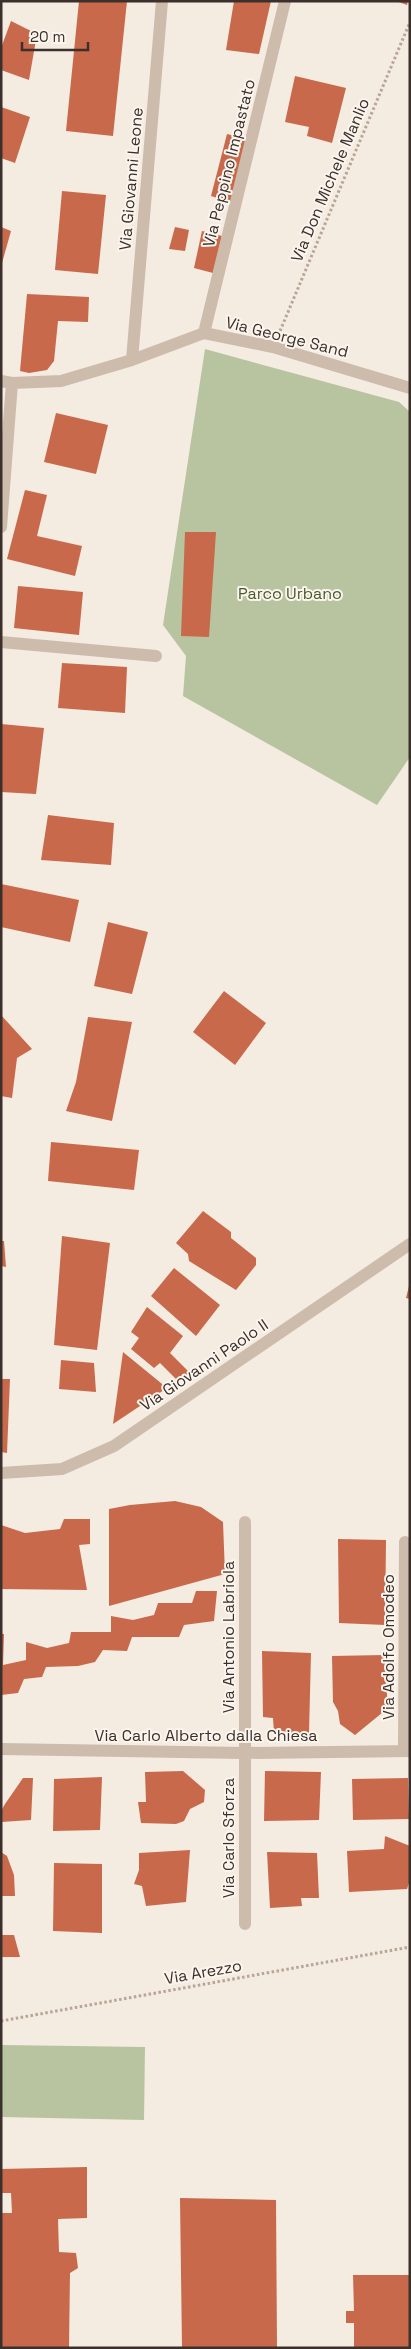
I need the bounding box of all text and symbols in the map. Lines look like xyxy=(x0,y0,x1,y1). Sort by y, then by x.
scale bar xyxy=(22,20,89,52)
text: 20 m xyxy=(30,27,65,46)
street label: Via Peppino Impastato xyxy=(198,77,260,249)
street label: Via Don Michele Manlio xyxy=(286,95,374,265)
street label: Via Giovanni Leone xyxy=(114,106,148,252)
street label: Via George Sand xyxy=(223,312,351,362)
park label: Parco Urbano xyxy=(238,583,342,604)
street label: Via Giovanni Paolo II xyxy=(136,1314,272,1416)
street label: Via Antonio Labriola xyxy=(218,1561,239,1713)
street label: Via Adolfo Omodeo xyxy=(378,1574,399,1720)
street label: Via Carlo Alberto dalla Chiesa xyxy=(95,1725,317,1746)
street label: Via Carlo Sforza xyxy=(218,1778,239,1898)
street label: Via Arezzo xyxy=(163,1955,243,1989)

